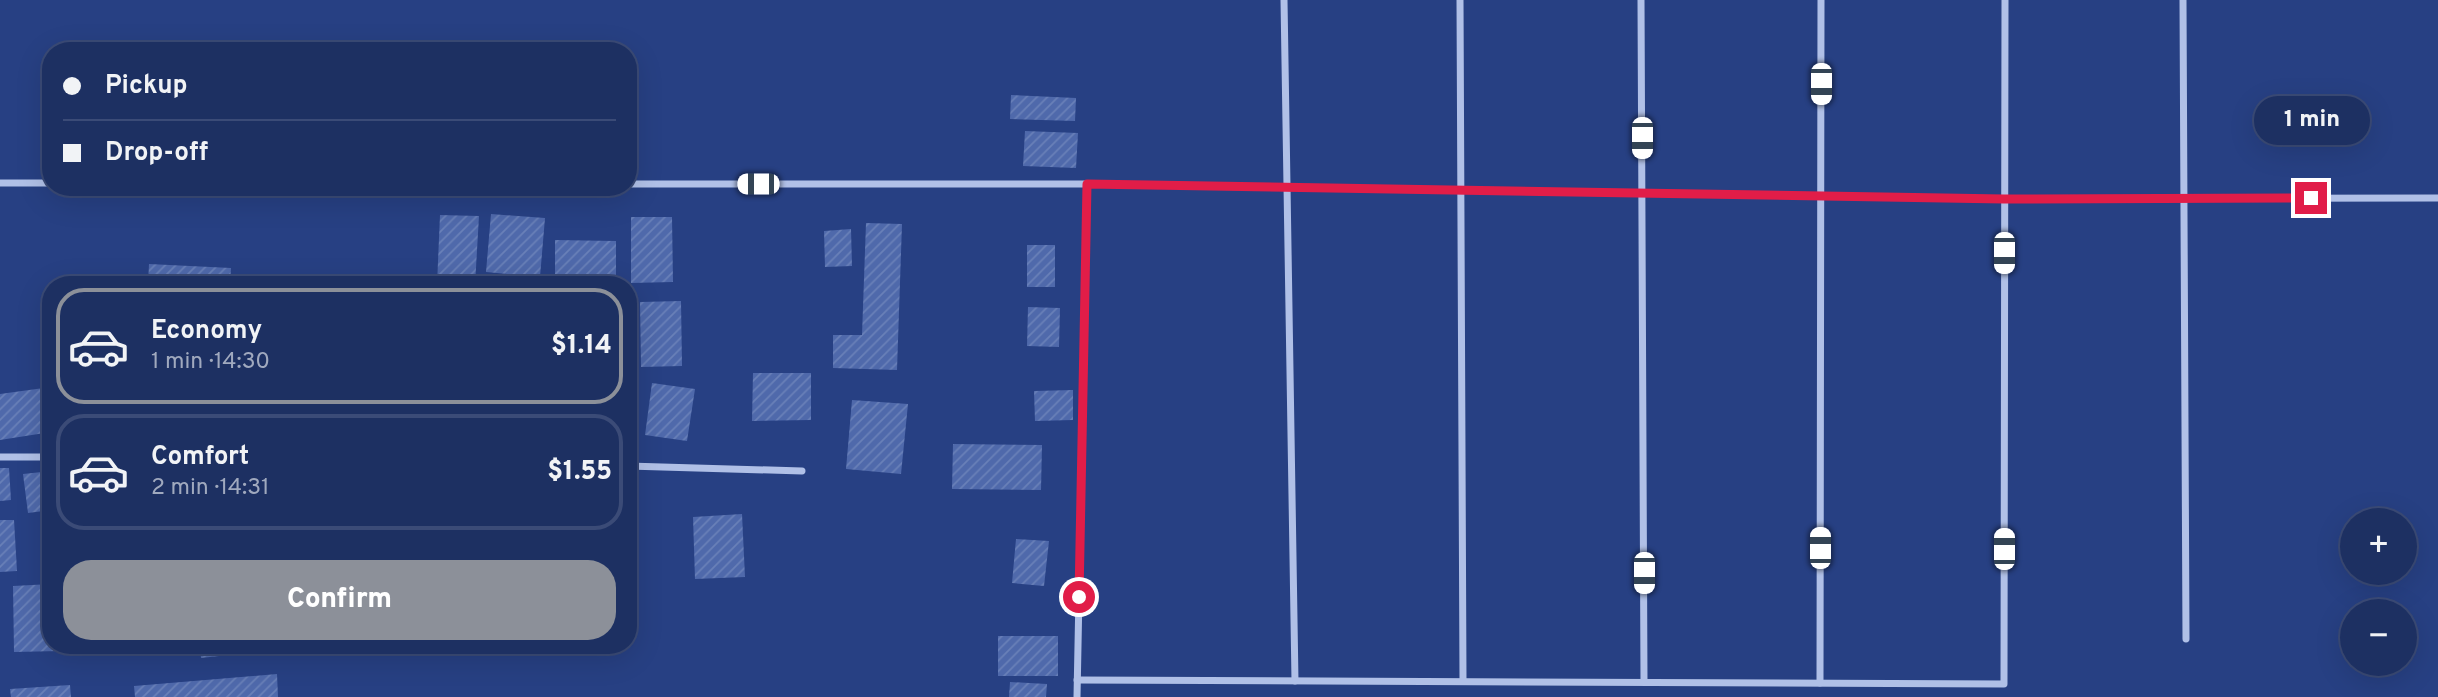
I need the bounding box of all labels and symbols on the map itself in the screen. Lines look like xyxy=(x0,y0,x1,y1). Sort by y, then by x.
car xyxy=(1811,63,1832,105)
callout: 1 min xyxy=(2253,96,2369,146)
car xyxy=(1632,117,1653,159)
car xyxy=(738,174,780,195)
route end xyxy=(2295,182,2327,214)
car xyxy=(1994,232,2015,274)
car xyxy=(1810,527,1831,569)
car xyxy=(1994,528,2015,570)
car xyxy=(1634,552,1655,594)
route start xyxy=(1063,581,1095,613)

